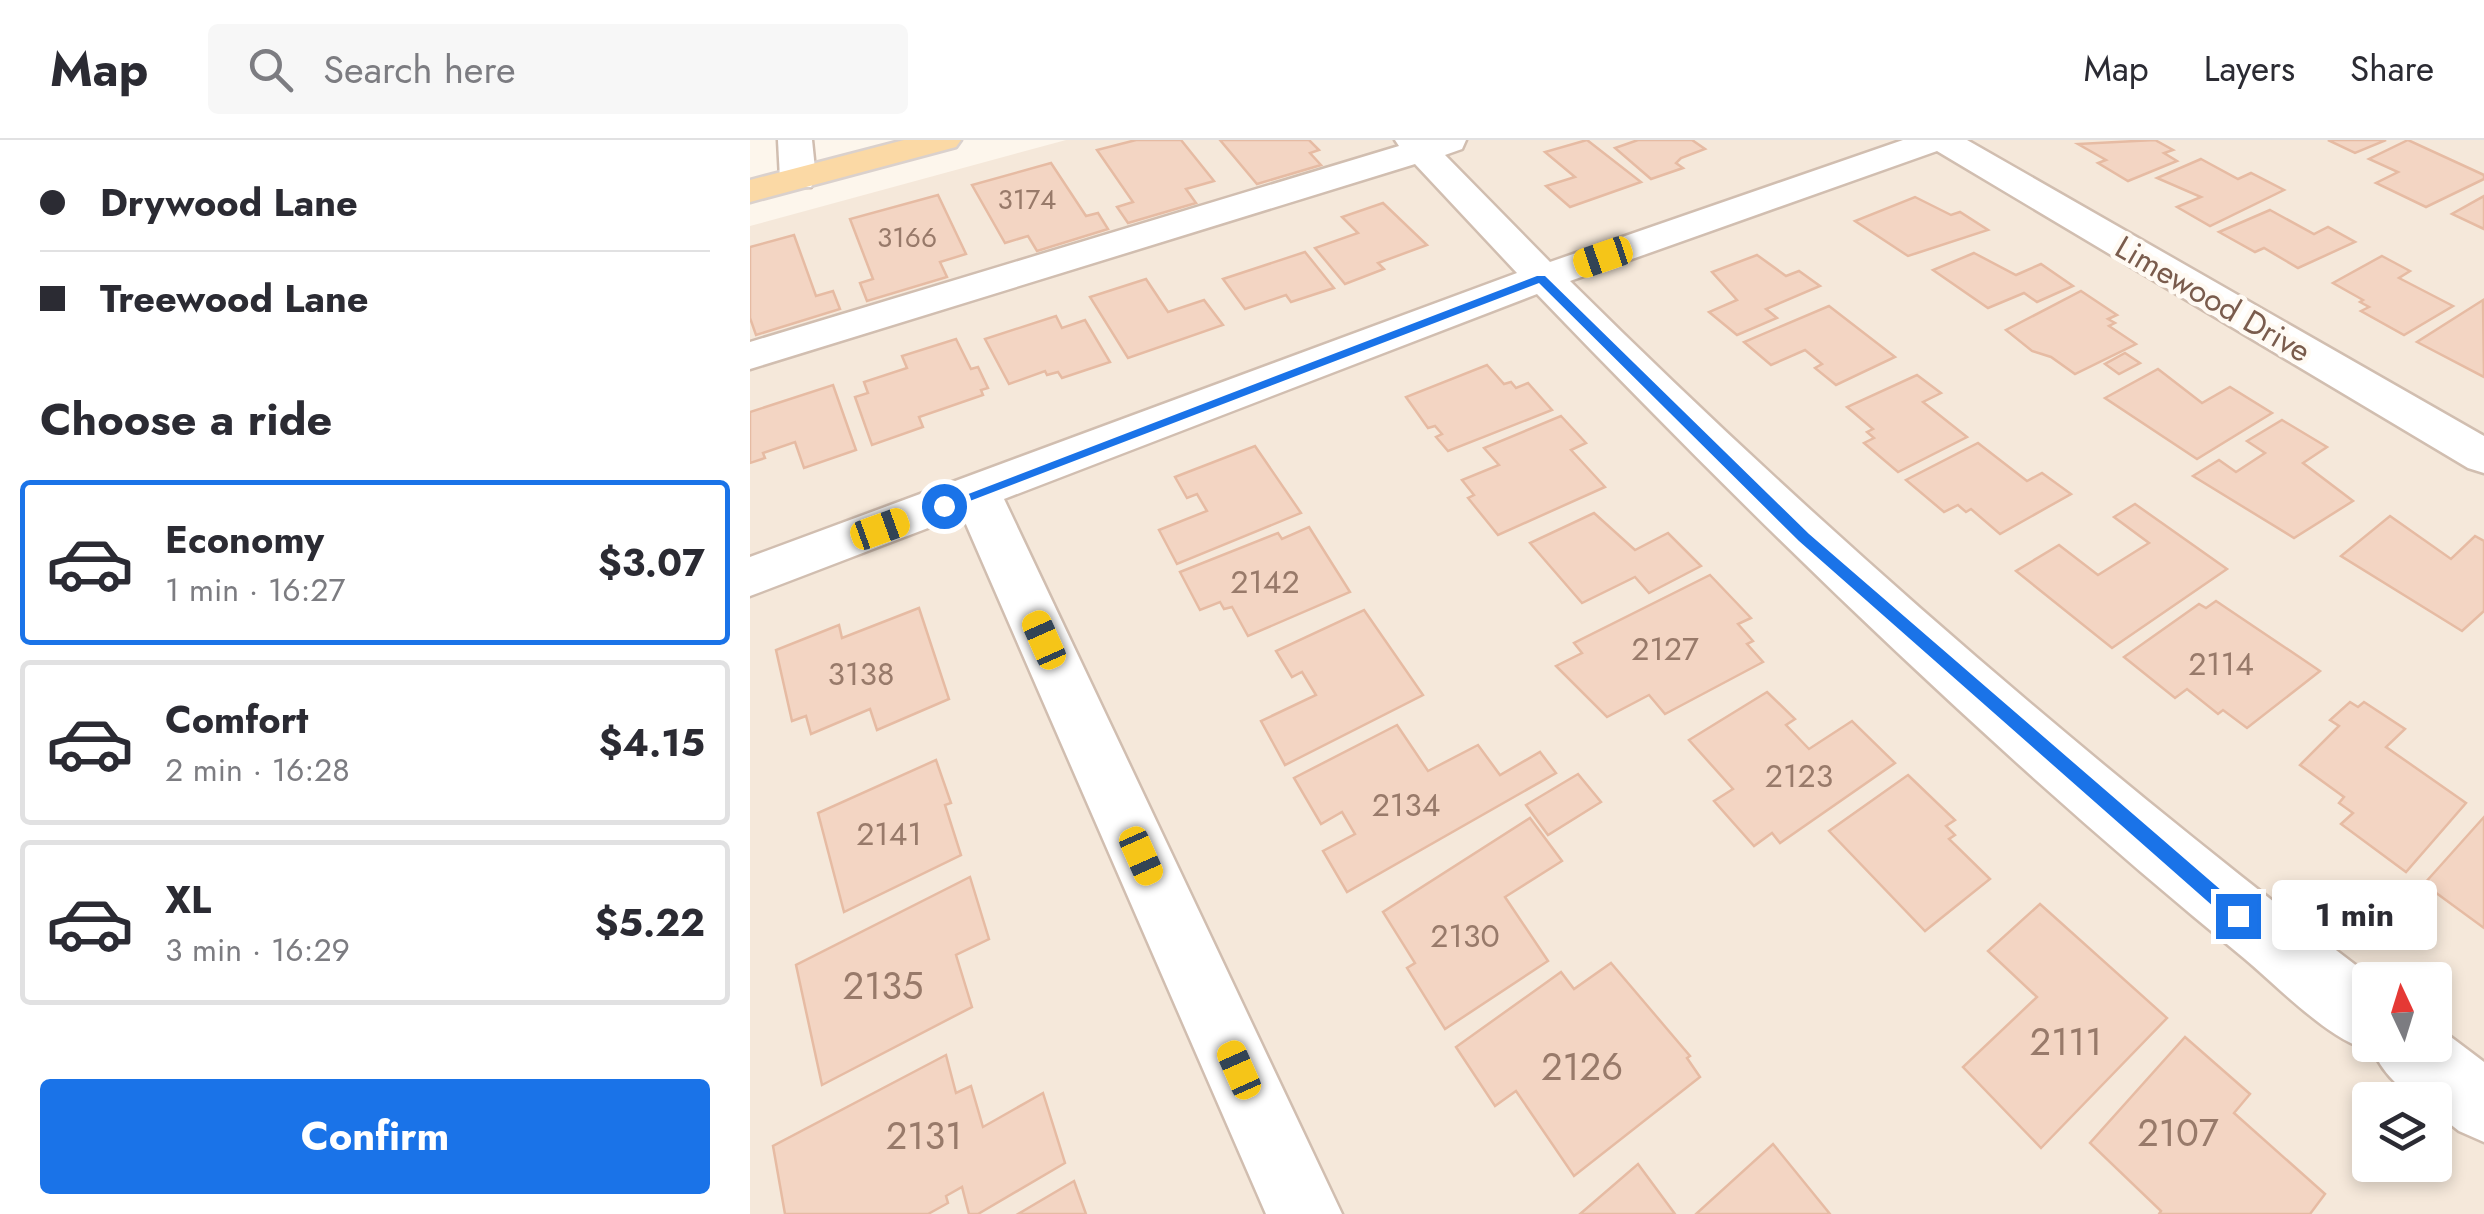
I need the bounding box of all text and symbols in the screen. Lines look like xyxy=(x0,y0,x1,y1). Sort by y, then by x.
search box xyxy=(208,24,908,114)
text: Map xyxy=(50,35,148,104)
icon: search xyxy=(243,42,298,97)
text: Search here xyxy=(323,42,515,97)
text: Map xyxy=(2084,44,2149,94)
text: Layers xyxy=(2204,44,2295,94)
text: Share xyxy=(2350,44,2434,94)
text: Drywood Lane xyxy=(100,175,358,230)
house number: 3174 xyxy=(998,179,1056,220)
house number: 3166 xyxy=(877,217,937,258)
street label: Limewood Drive xyxy=(2107,224,2319,374)
car xyxy=(1570,233,1636,281)
text: Treewood Lane xyxy=(100,271,369,326)
text: Choose a ride xyxy=(40,387,332,452)
route start xyxy=(922,484,967,529)
car xyxy=(847,505,913,553)
text: Economy xyxy=(165,512,324,567)
icon: car xyxy=(45,518,135,608)
text: $3.07 xyxy=(598,535,705,590)
house number: 2142 xyxy=(1230,559,1300,605)
text: 1 min · 16:27 xyxy=(165,567,345,613)
car xyxy=(1018,606,1070,674)
house number: 2127 xyxy=(1631,626,1699,672)
house number: 2114 xyxy=(2188,641,2254,687)
house number: 3138 xyxy=(828,651,894,697)
text: Comfort xyxy=(165,692,308,747)
icon: car xyxy=(45,698,135,788)
text: $4.15 xyxy=(599,715,705,770)
text: 2 min · 16:28 xyxy=(165,747,350,793)
house number: 2123 xyxy=(1765,753,1833,799)
house number: 2134 xyxy=(1372,782,1440,828)
house number: 2141 xyxy=(856,811,922,857)
car xyxy=(1115,822,1167,890)
text: XL xyxy=(165,872,211,927)
icon: car xyxy=(45,878,135,968)
callout: 1 min xyxy=(2273,881,2438,951)
text: 1 min xyxy=(2315,892,2394,938)
route end xyxy=(2216,894,2261,939)
text: $5.22 xyxy=(595,895,705,950)
house number: 2130 xyxy=(1430,913,1500,959)
text: 3 min · 16:29 xyxy=(165,927,350,973)
house number: 2135 xyxy=(843,958,923,1013)
north arrow xyxy=(2352,962,2452,1062)
map controls xyxy=(2352,962,2452,1182)
house number: 2111 xyxy=(2030,1014,2102,1069)
car xyxy=(1213,1036,1265,1104)
house number: 2126 xyxy=(1541,1039,1623,1094)
button: Confirm xyxy=(40,1079,710,1194)
button: layers xyxy=(2352,1082,2452,1182)
house number: 2107 xyxy=(2137,1105,2219,1160)
house number: 2131 xyxy=(886,1108,962,1163)

